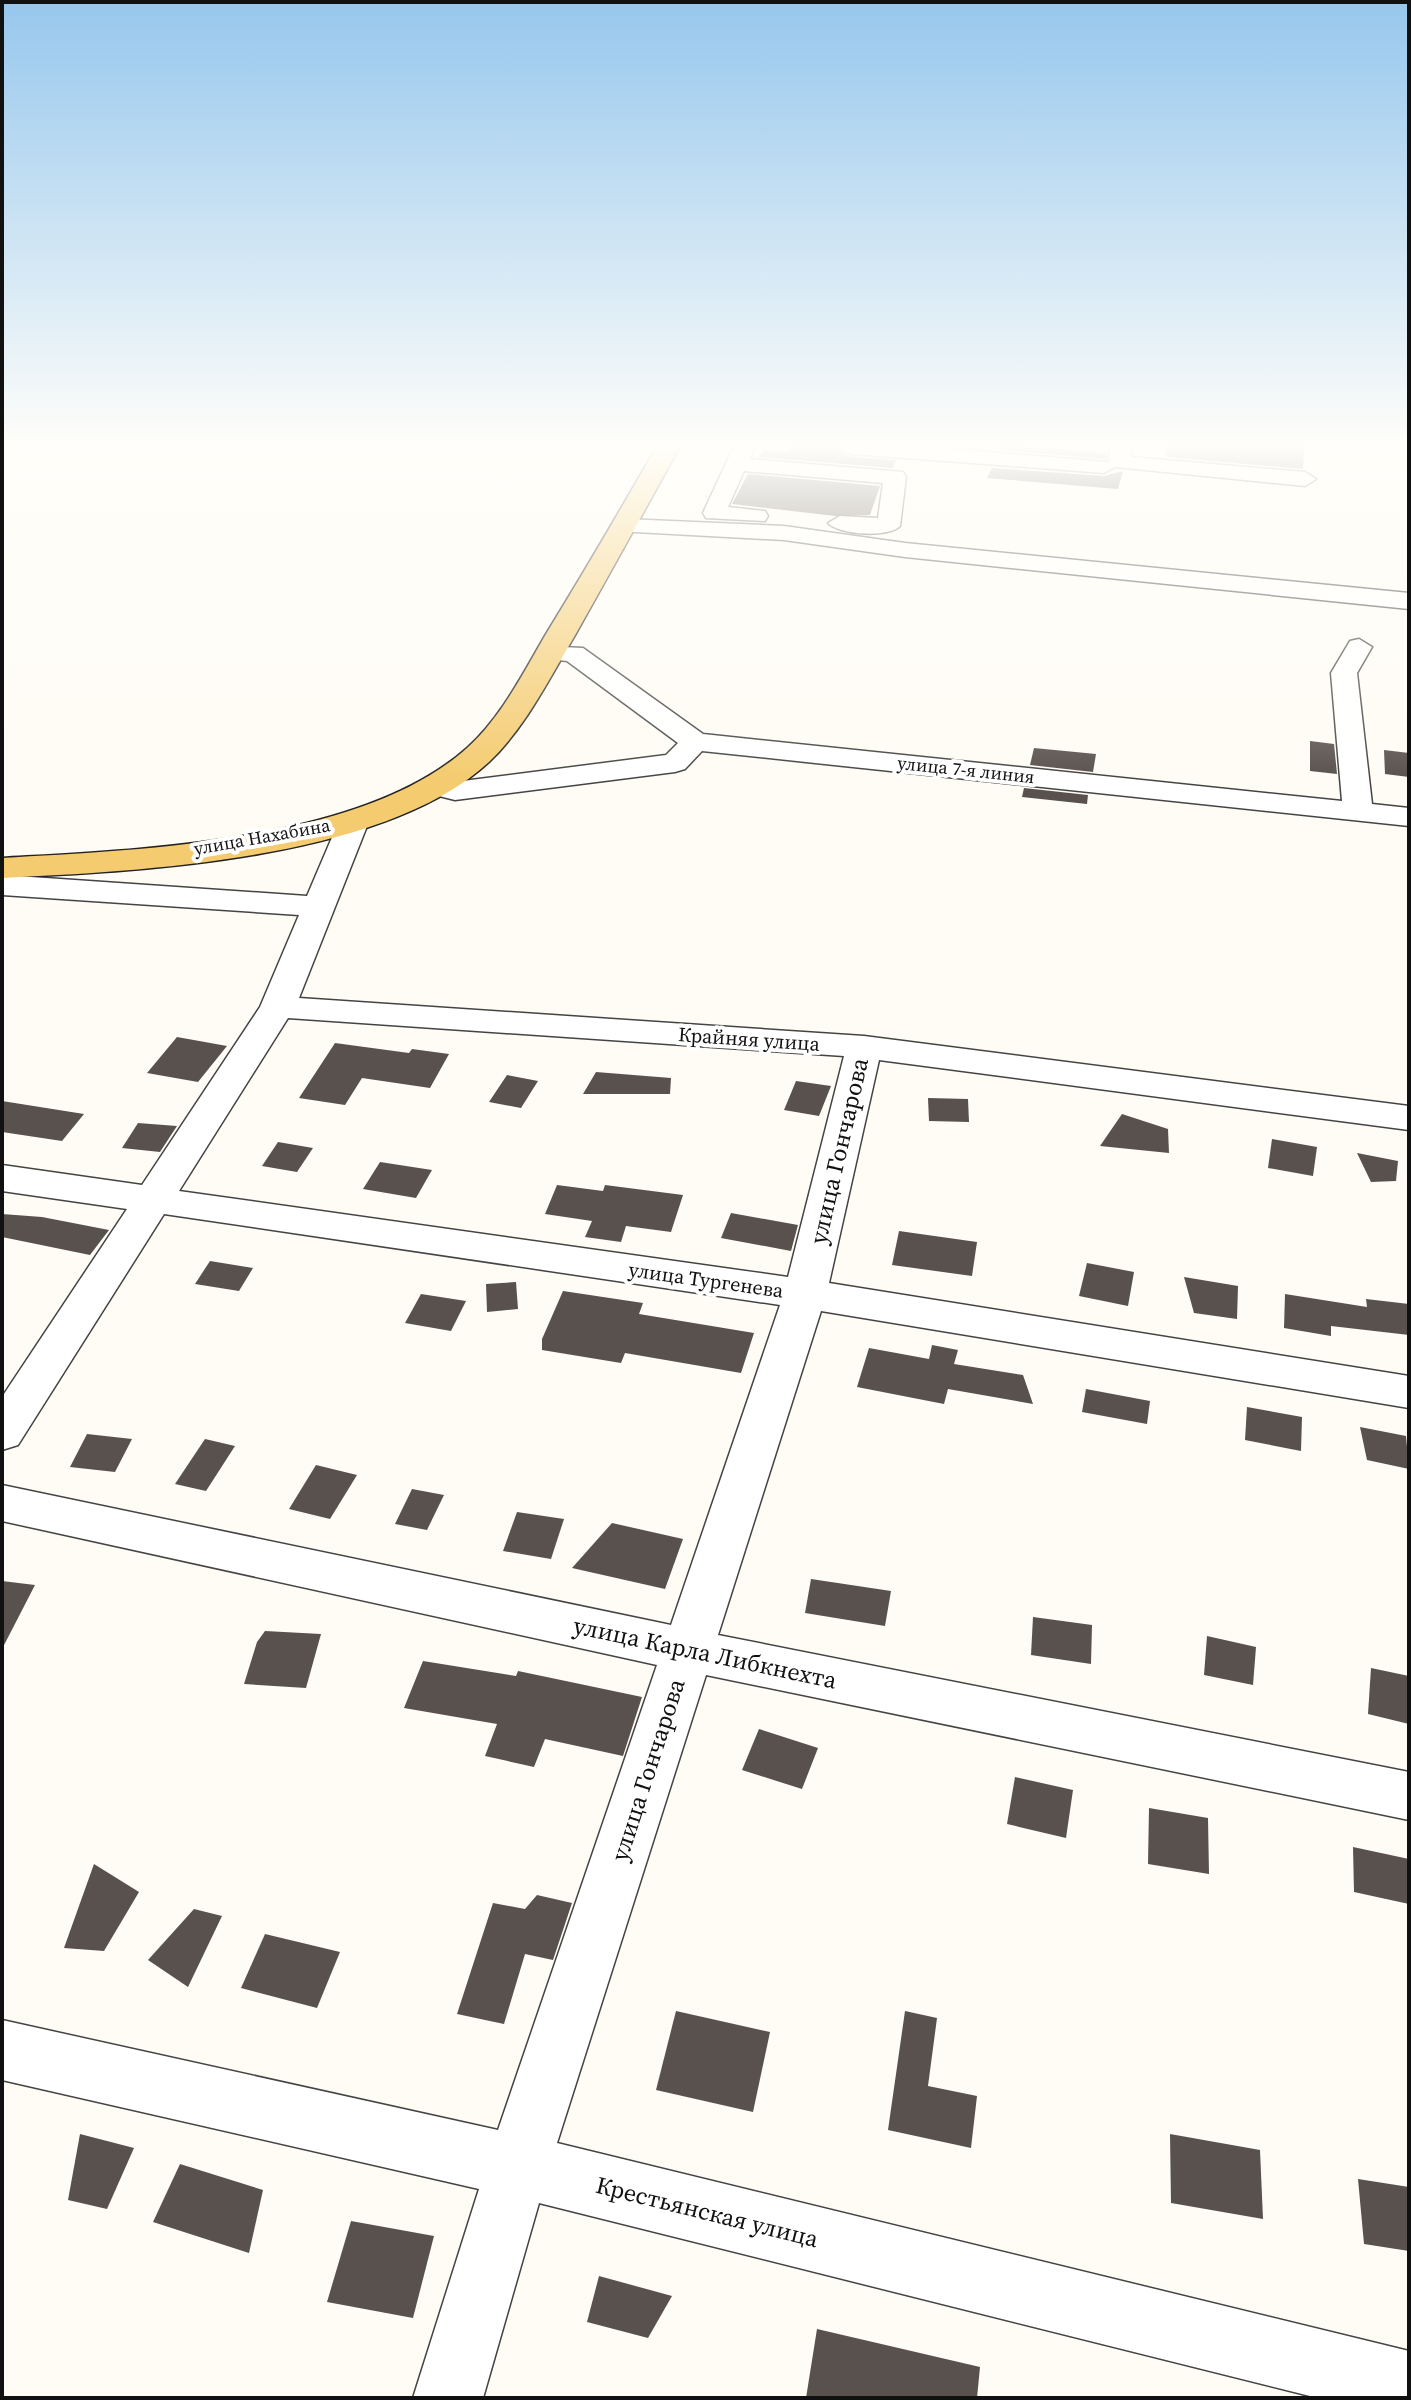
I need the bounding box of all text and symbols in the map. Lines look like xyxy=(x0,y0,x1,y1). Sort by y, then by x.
street label: улица 7-я линия xyxy=(896,750,1036,789)
street label: улица Нахабина xyxy=(192,812,333,861)
street label: Крайняя улица xyxy=(677,1020,822,1058)
street label: улица Гончарова xyxy=(801,1054,876,1247)
street label: улица Тургенева xyxy=(627,1255,786,1305)
street label: улица Карла Либкнехта xyxy=(570,1608,841,1697)
street label: улица Гончарова xyxy=(602,1674,693,1865)
street label: Крестьянская улица xyxy=(592,2168,823,2255)

